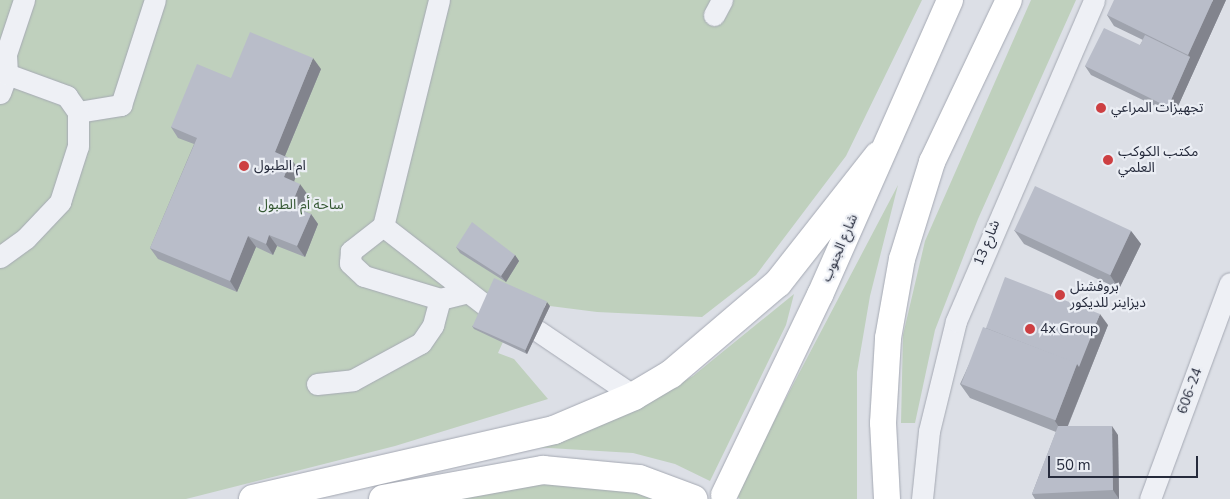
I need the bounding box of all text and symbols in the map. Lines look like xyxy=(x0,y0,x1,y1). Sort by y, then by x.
place label: تجهيزات المراعي xyxy=(1111,100,1203,116)
marker: تجهيزات المراعي xyxy=(1095,102,1107,114)
place label: مكتب الكوكب العلمي xyxy=(1118,144,1198,176)
marker: مكتب الكوكب العلمي xyxy=(1102,154,1114,166)
place label: ام الطبول xyxy=(254,158,306,174)
marker: ام الطبول xyxy=(238,160,250,172)
park label: ساحة أم الطبول xyxy=(258,197,344,213)
street label: شارع الجنوب xyxy=(818,212,862,284)
street label: شارع 13 xyxy=(970,218,1004,268)
place label: بروفشنل ديزاينر للديكور xyxy=(1070,279,1146,312)
marker: بروفشنل ديزاينر للديكور xyxy=(1054,289,1066,301)
place label: 4x Group xyxy=(1040,321,1098,337)
marker: 4x Group xyxy=(1024,323,1036,335)
street label: 606-24 xyxy=(1174,366,1206,416)
scale bar xyxy=(1050,446,1200,478)
text: 50 m xyxy=(1056,455,1091,475)

